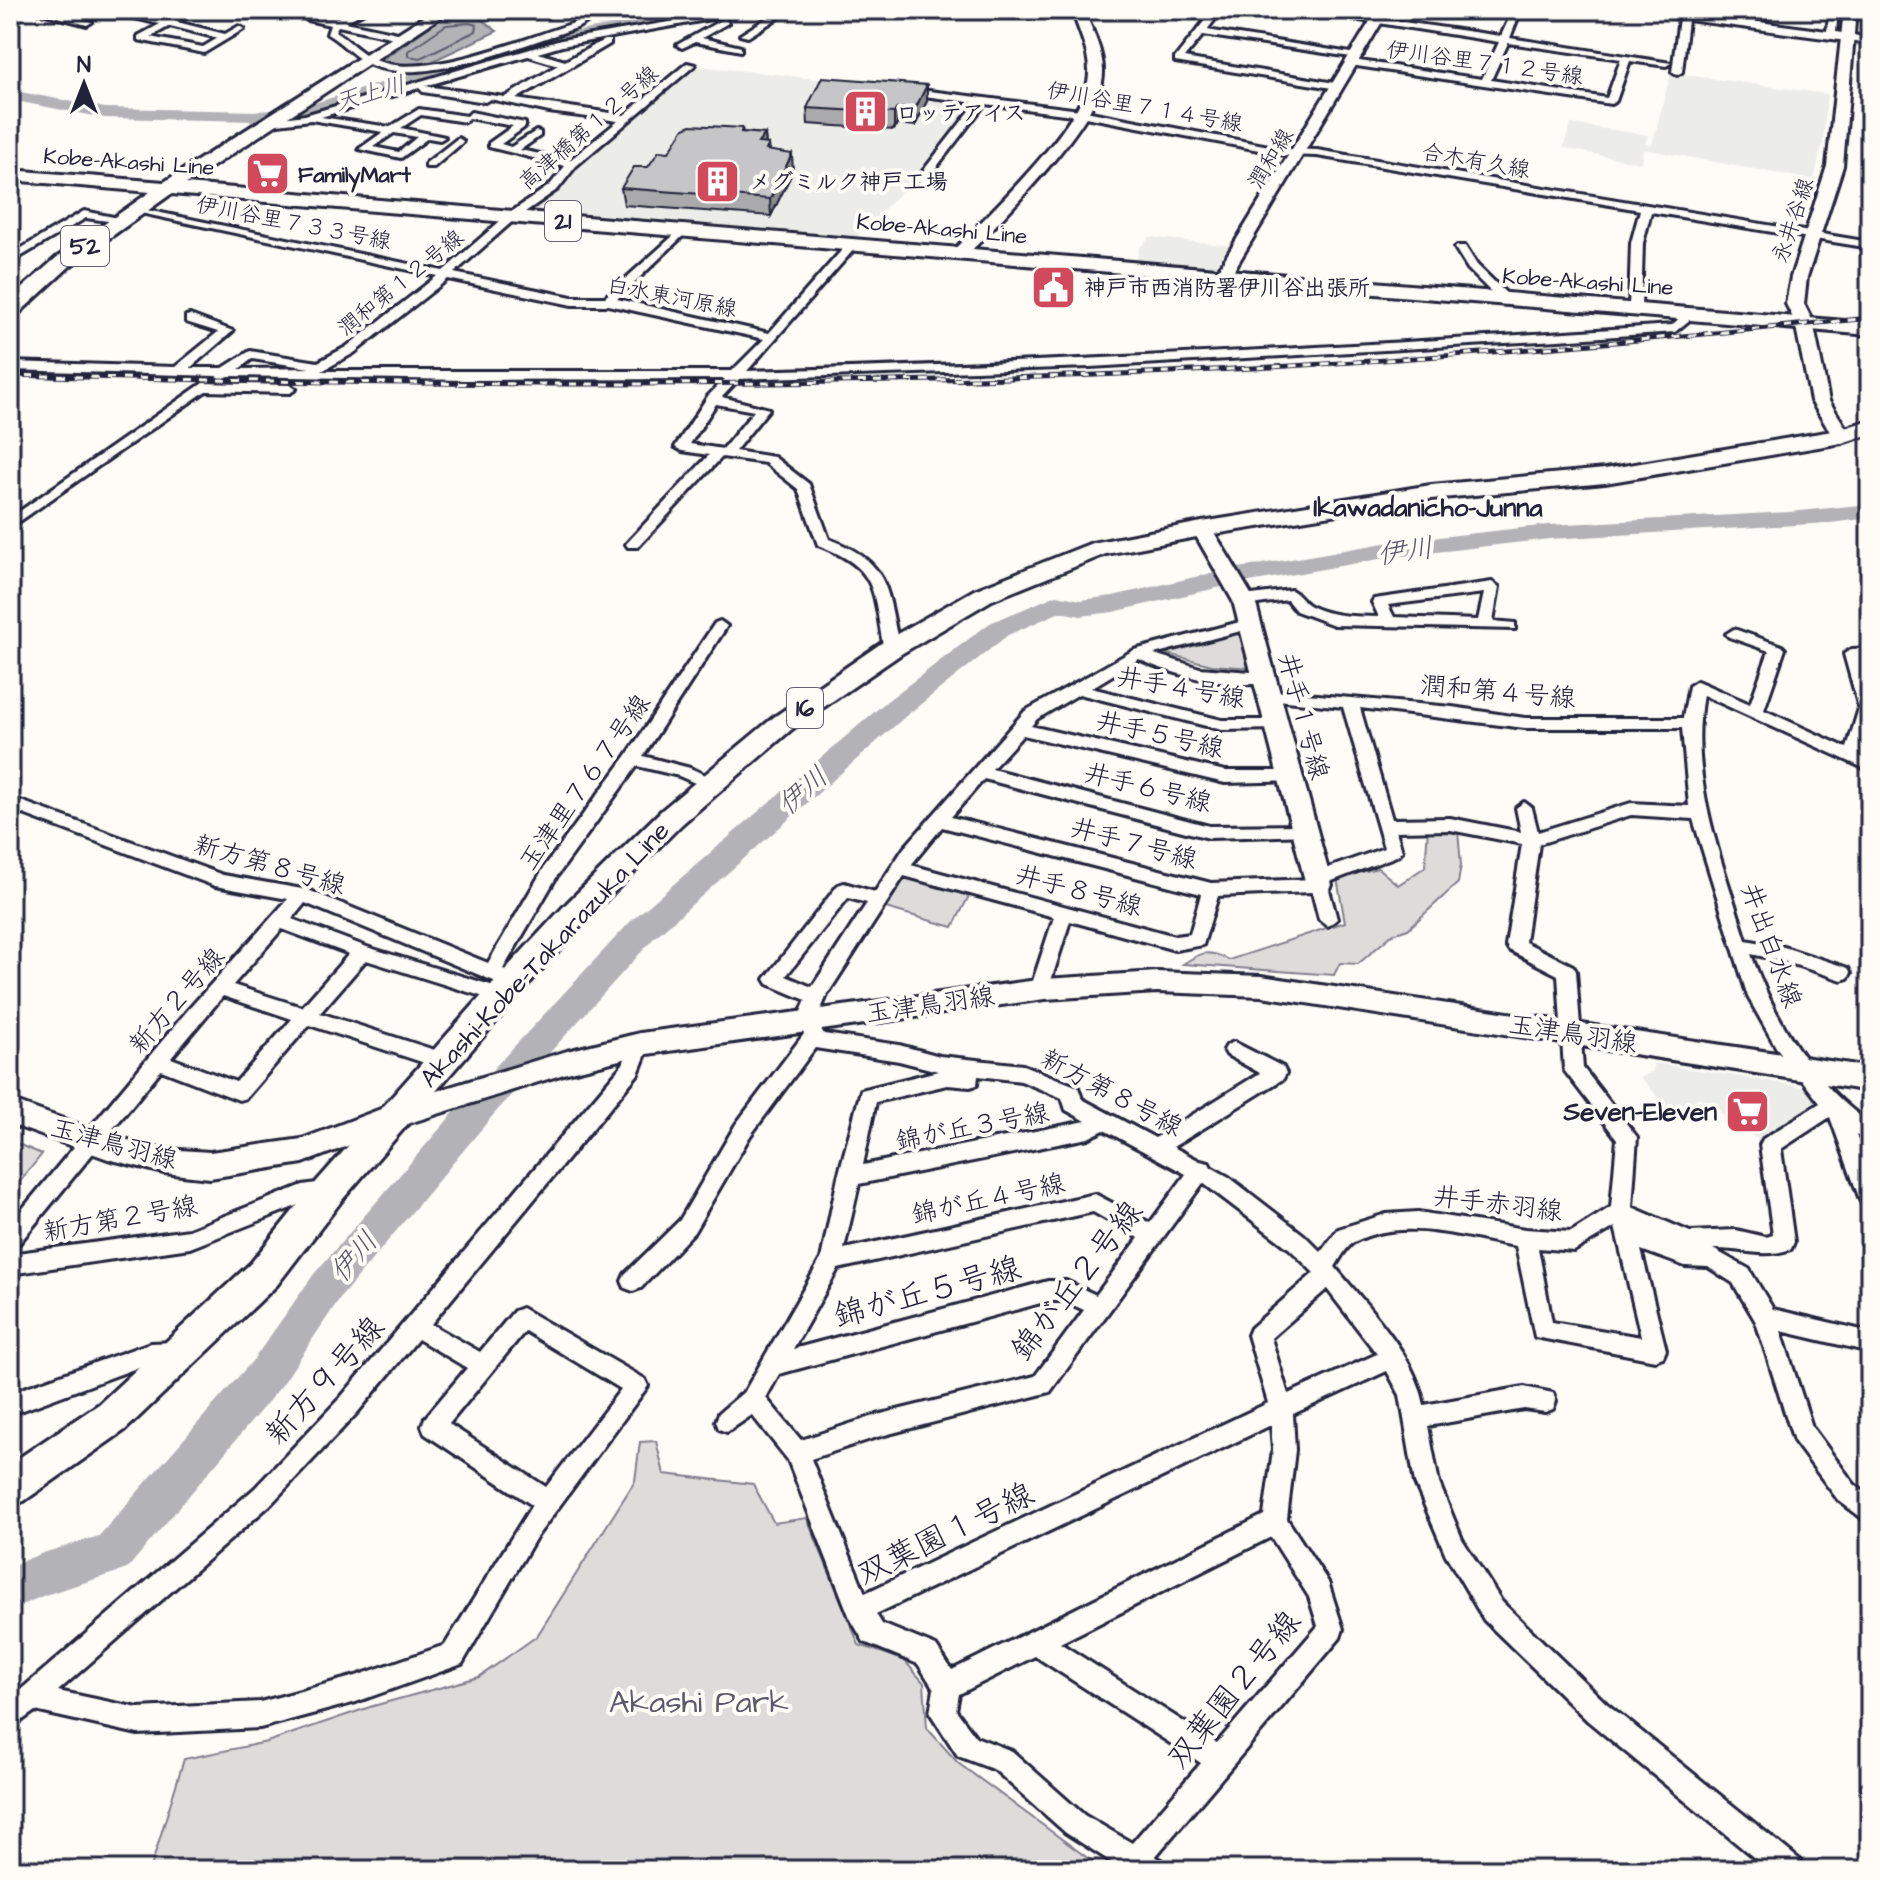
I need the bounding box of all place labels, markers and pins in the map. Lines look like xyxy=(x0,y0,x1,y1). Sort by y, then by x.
building icon: ロッテアイス xyxy=(841,88,889,136)
place label: ロッテアイス xyxy=(896,98,1026,129)
supermarket icon: FamilyMart xyxy=(243,150,291,198)
building icon: メグミルク神戸工場 xyxy=(694,157,742,205)
place label: FamilyMart xyxy=(298,160,412,193)
place label: メグミルク神戸工場 xyxy=(749,167,947,198)
public building icon: 神戸市西消防署伊川谷出張所 xyxy=(1029,263,1077,311)
place label: 神戸市西消防署伊川谷出張所 xyxy=(1084,273,1370,304)
supermarket icon: Seven-Eleven xyxy=(1724,1087,1772,1135)
place label: Seven-Eleven xyxy=(1563,1094,1717,1130)

